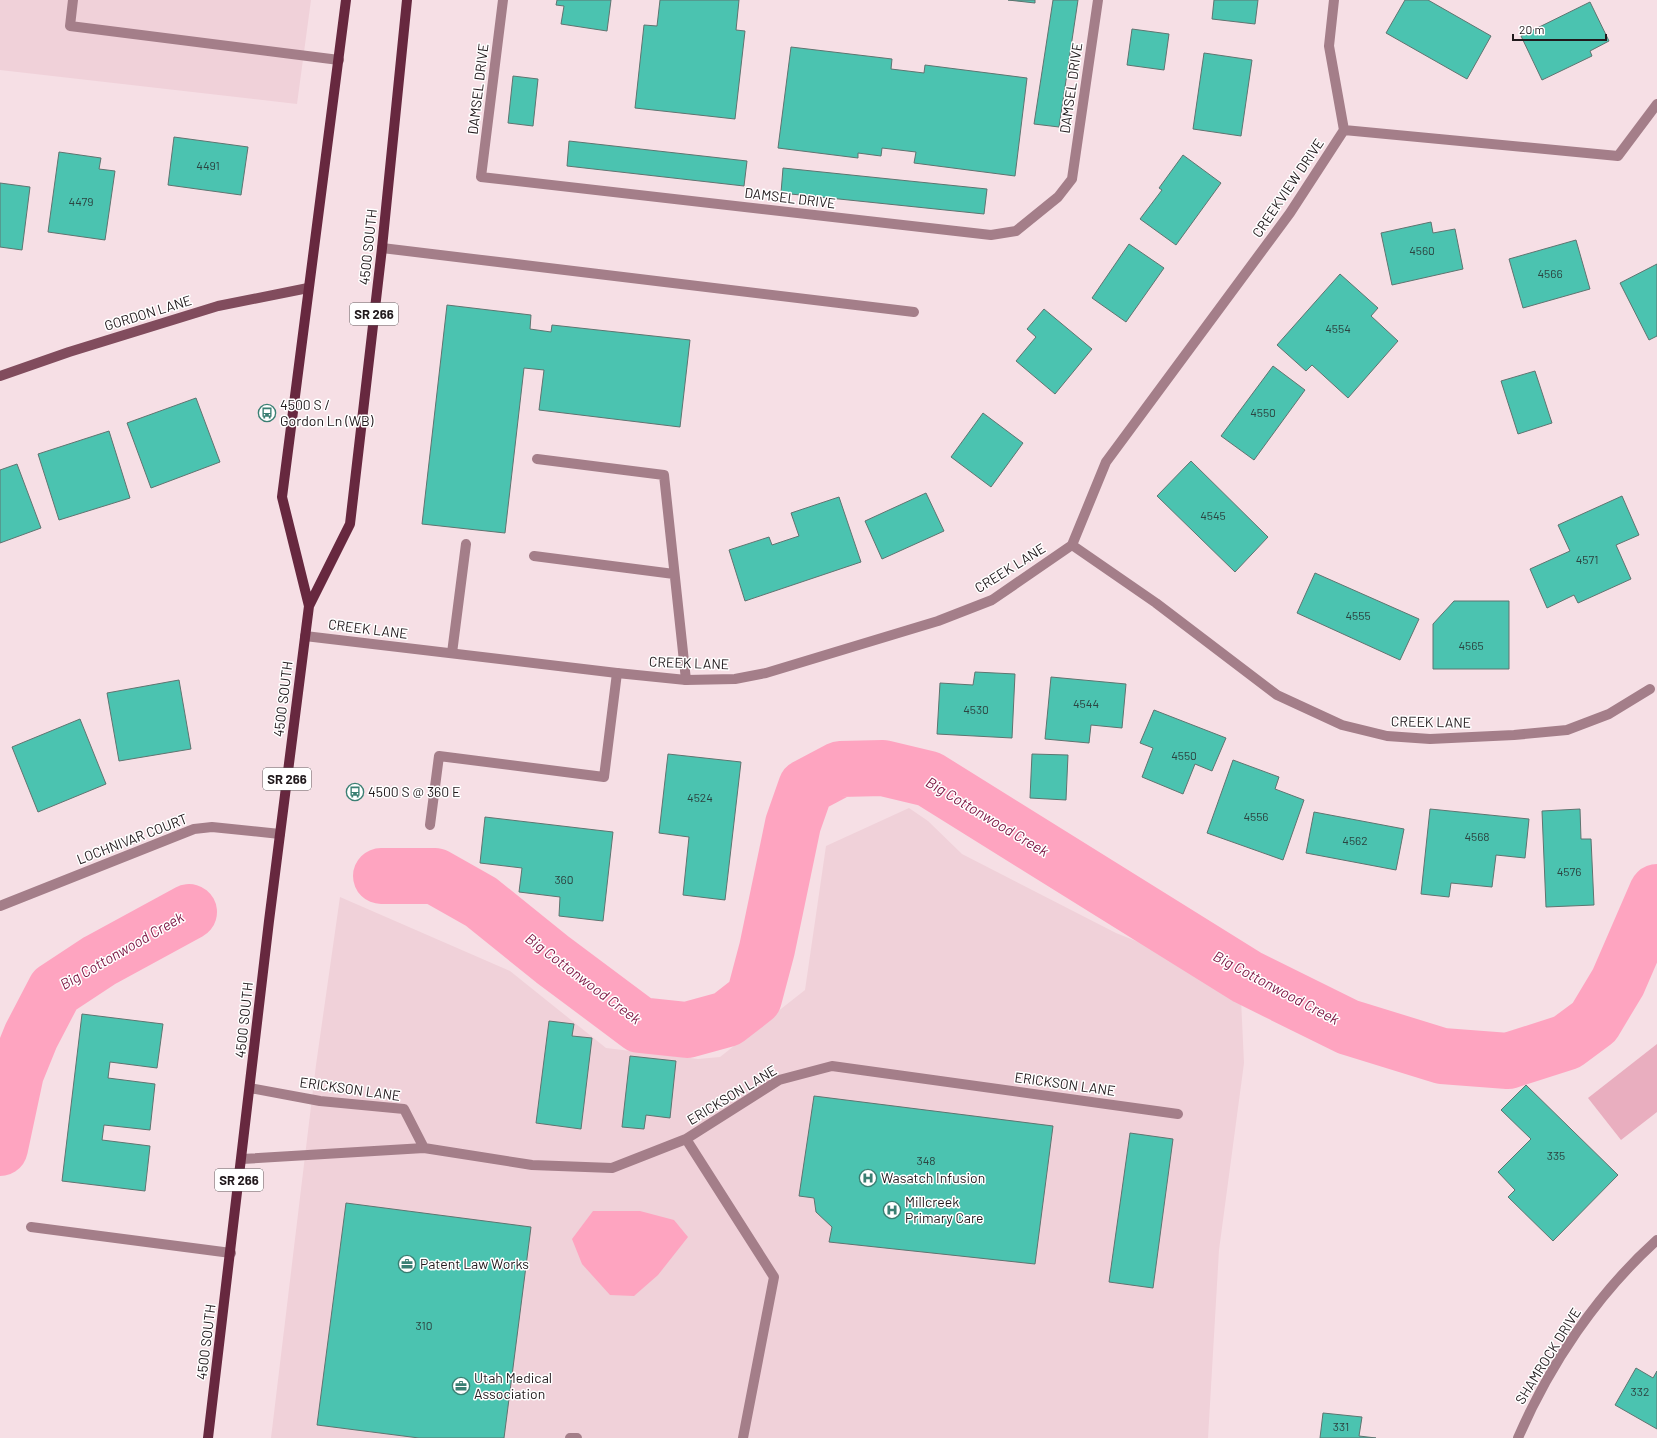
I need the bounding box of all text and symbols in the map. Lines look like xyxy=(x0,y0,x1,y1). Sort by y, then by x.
scale bar xyxy=(1513,16,1606,42)
text: 20 m xyxy=(1519,22,1545,36)
street label: DAMSEL DRIVE xyxy=(1056,41,1085,134)
street label: DAMSEL DRIVE xyxy=(463,42,492,135)
street label: CREEKVIEW DRIVE xyxy=(1248,135,1327,240)
house number: 4491 xyxy=(196,158,220,172)
street label: DAMSEL DRIVE xyxy=(744,183,837,212)
house number: 4479 xyxy=(69,194,93,208)
street label: 4500 SOUTH xyxy=(355,208,380,286)
house number: 4560 xyxy=(1409,243,1435,257)
house number: 4566 xyxy=(1537,266,1563,280)
street label: GORDON LANE xyxy=(102,291,193,334)
road number: SR 266 xyxy=(350,303,398,325)
house number: 4554 xyxy=(1325,321,1351,335)
place label: 4500 S / Gordon Ln (WB) xyxy=(280,396,374,429)
bus stop icon: 4500 S / Gordon Ln (WB) xyxy=(257,403,277,423)
house number: 4550 xyxy=(1250,405,1276,419)
house number: 4545 xyxy=(1200,508,1226,522)
street label: CREEK LANE xyxy=(971,539,1048,596)
house number: 4571 xyxy=(1576,552,1598,566)
house number: 4555 xyxy=(1345,608,1371,622)
street label: CREEK LANE xyxy=(327,615,409,642)
house number: 4565 xyxy=(1458,638,1484,652)
street label: CREEK LANE xyxy=(649,653,729,672)
street label: 4500 SOUTH xyxy=(269,660,296,738)
house number: 4544 xyxy=(1073,696,1099,710)
house number: 4530 xyxy=(963,702,989,716)
street label: CREEK LANE xyxy=(1391,712,1471,731)
house number: 4550 xyxy=(1171,748,1197,762)
road number: SR 266 xyxy=(263,768,311,790)
water label: Big Cottonwood Creek xyxy=(923,772,1053,860)
bus stop icon: 4500 S @ 360 E xyxy=(345,782,365,802)
place label: 4500 S @ 360 E xyxy=(368,783,460,800)
house number: 4524 xyxy=(687,790,713,804)
house number: 4556 xyxy=(1243,809,1269,823)
street label: LOCHNIVAR COURT xyxy=(74,810,189,867)
house number: 4568 xyxy=(1464,829,1490,843)
house number: 4562 xyxy=(1342,833,1368,847)
house number: 4576 xyxy=(1557,864,1581,878)
house number: 360 xyxy=(554,872,574,886)
water label: Big Cottonwood Creek xyxy=(56,907,187,993)
water label: Big Cottonwood Creek xyxy=(522,929,645,1028)
water label: Big Cottonwood Creek xyxy=(1210,946,1343,1028)
street label: 4500 SOUTH xyxy=(231,981,256,1059)
street label: ERICKSON LANE xyxy=(684,1061,780,1128)
street label: ERICKSON LANE xyxy=(1014,1068,1117,1099)
street label: ERICKSON LANE xyxy=(299,1073,402,1104)
house number: 335 xyxy=(1547,1148,1565,1162)
house number: 348 xyxy=(916,1153,936,1167)
hospital icon: Wasatch Infusion xyxy=(858,1168,878,1188)
road number: SR 266 xyxy=(215,1169,263,1191)
place label: Wasatch Infusion xyxy=(881,1169,985,1186)
place label: Millcreek Primary Care xyxy=(905,1193,983,1226)
hospital icon: Millcreek Primary Care xyxy=(882,1200,902,1220)
office icon: Patent Law Works xyxy=(397,1254,417,1274)
place label: Patent Law Works xyxy=(420,1255,529,1272)
street label: 4500 SOUTH xyxy=(192,1303,219,1381)
street label: SHAMROCK DRIVE xyxy=(1511,1304,1584,1407)
house number: 310 xyxy=(415,1318,433,1332)
place label: Utah Medical Association xyxy=(474,1369,552,1402)
office icon: Utah Medical Association xyxy=(451,1376,471,1396)
house number: 332 xyxy=(1631,1384,1649,1398)
house number: 331 xyxy=(1333,1419,1349,1433)

